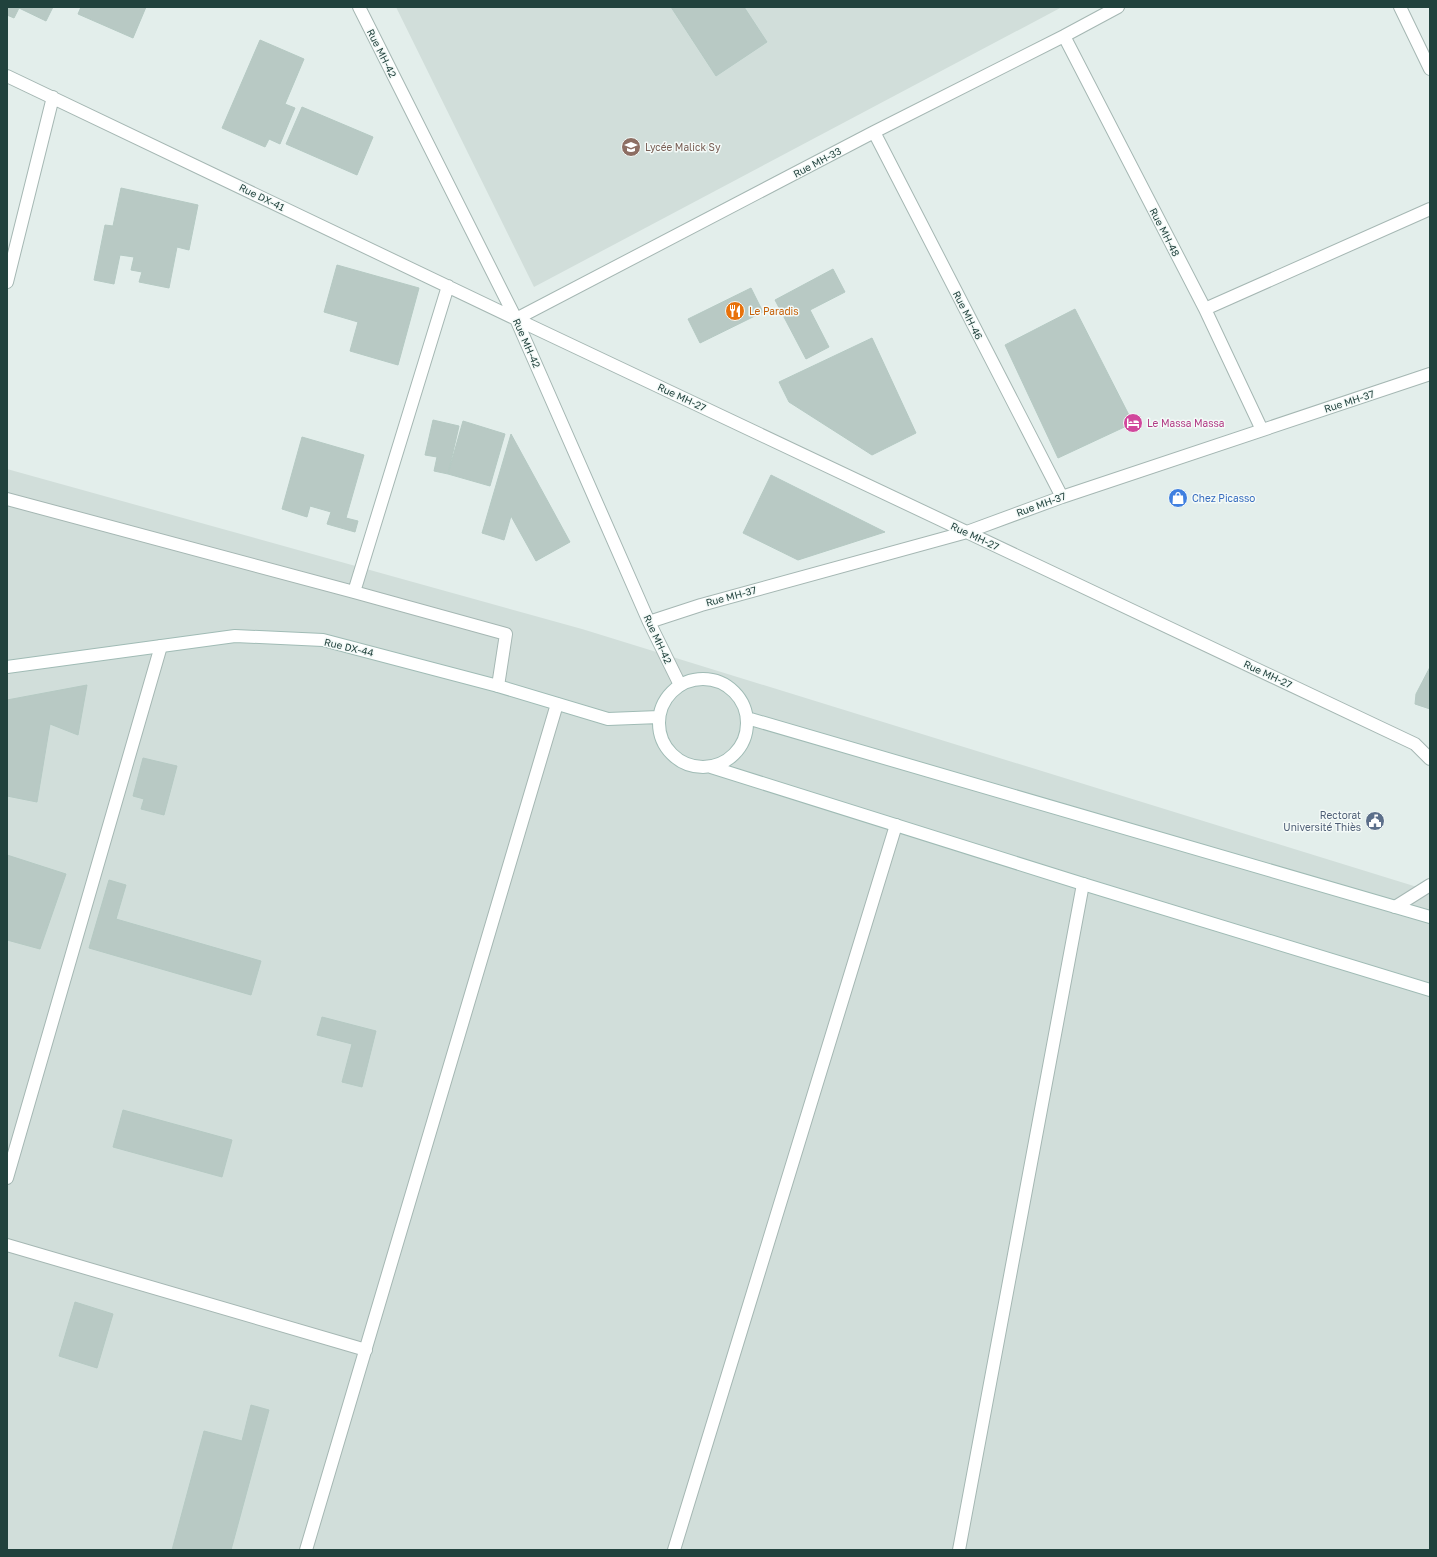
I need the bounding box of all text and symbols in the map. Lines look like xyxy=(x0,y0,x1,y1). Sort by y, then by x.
street label: Rue MH-42 xyxy=(365,27,399,79)
school or university icon: Lycée Malick Sy xyxy=(620,136,642,158)
place label: Lycée Malick Sy xyxy=(645,141,721,153)
street label: Rue MH-33 xyxy=(791,144,843,180)
street label: Rue DX-41 xyxy=(237,181,287,213)
street label: Rue MH-48 xyxy=(1148,206,1182,258)
street label: Rue MH-46 xyxy=(951,289,985,341)
restaurant icon: Le Paradis xyxy=(724,300,746,322)
place label: Le Paradis xyxy=(749,305,799,317)
street label: Rue MH-42 xyxy=(511,316,543,370)
street label: Rue MH-27 xyxy=(656,381,708,413)
street label: Rue MH-37 xyxy=(1322,387,1376,415)
hotel icon: Le Massa Massa xyxy=(1122,412,1144,434)
place label: Le Massa Massa xyxy=(1147,417,1224,429)
shop icon: Chez Picasso xyxy=(1167,487,1189,509)
street label: Rue MH-37 xyxy=(1014,489,1068,519)
place label: Chez Picasso xyxy=(1192,492,1255,504)
street label: Rue MH-27 xyxy=(949,520,1001,552)
street label: Rue MH-37 xyxy=(704,583,758,609)
street label: Rue MH-42 xyxy=(641,613,675,666)
street label: Rue DX-44 xyxy=(323,635,375,659)
street label: Rue MH-27 xyxy=(1242,658,1294,690)
place label: Rectorat Université Thiès xyxy=(1283,809,1361,833)
public building icon: Rectorat Université Thiès xyxy=(1364,810,1386,832)

